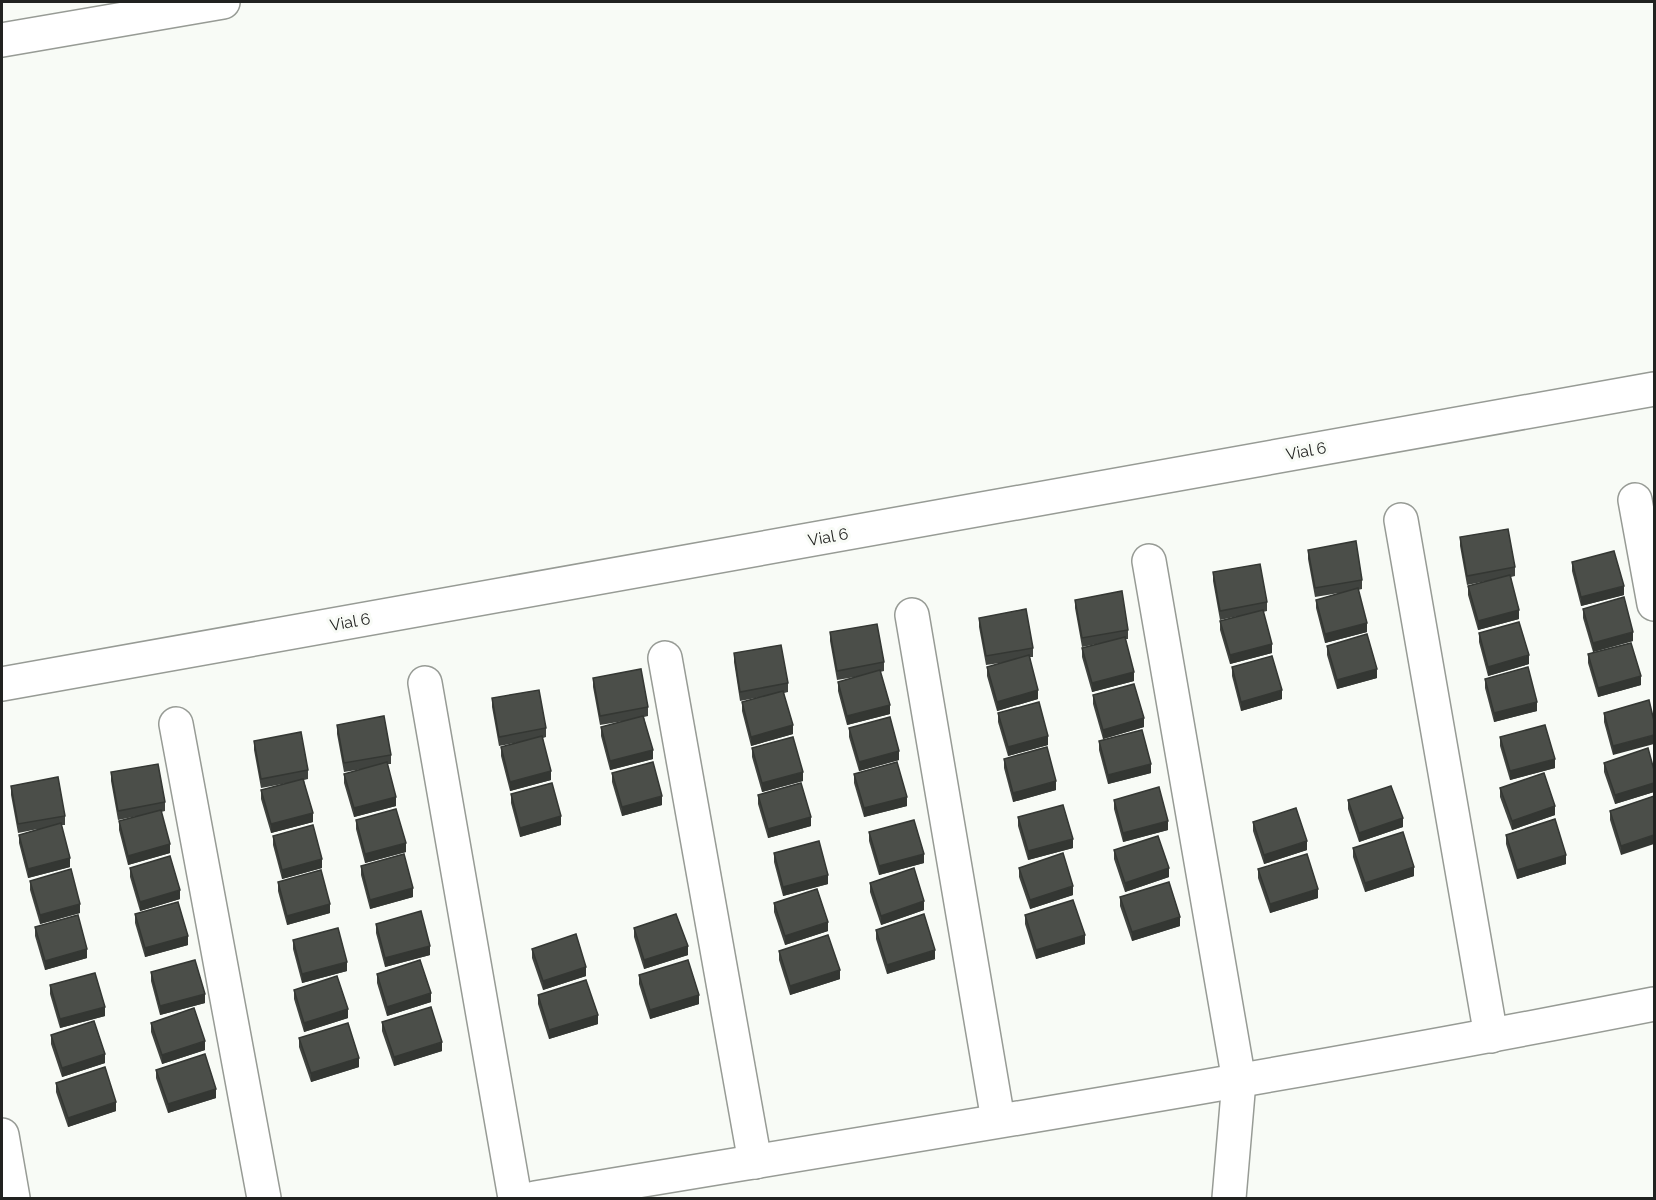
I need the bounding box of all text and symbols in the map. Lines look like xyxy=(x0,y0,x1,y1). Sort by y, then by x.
street label: Vial 6 xyxy=(1284,438,1328,464)
street label: Vial 6 xyxy=(806,524,850,550)
street label: Vial 6 xyxy=(328,609,372,635)

